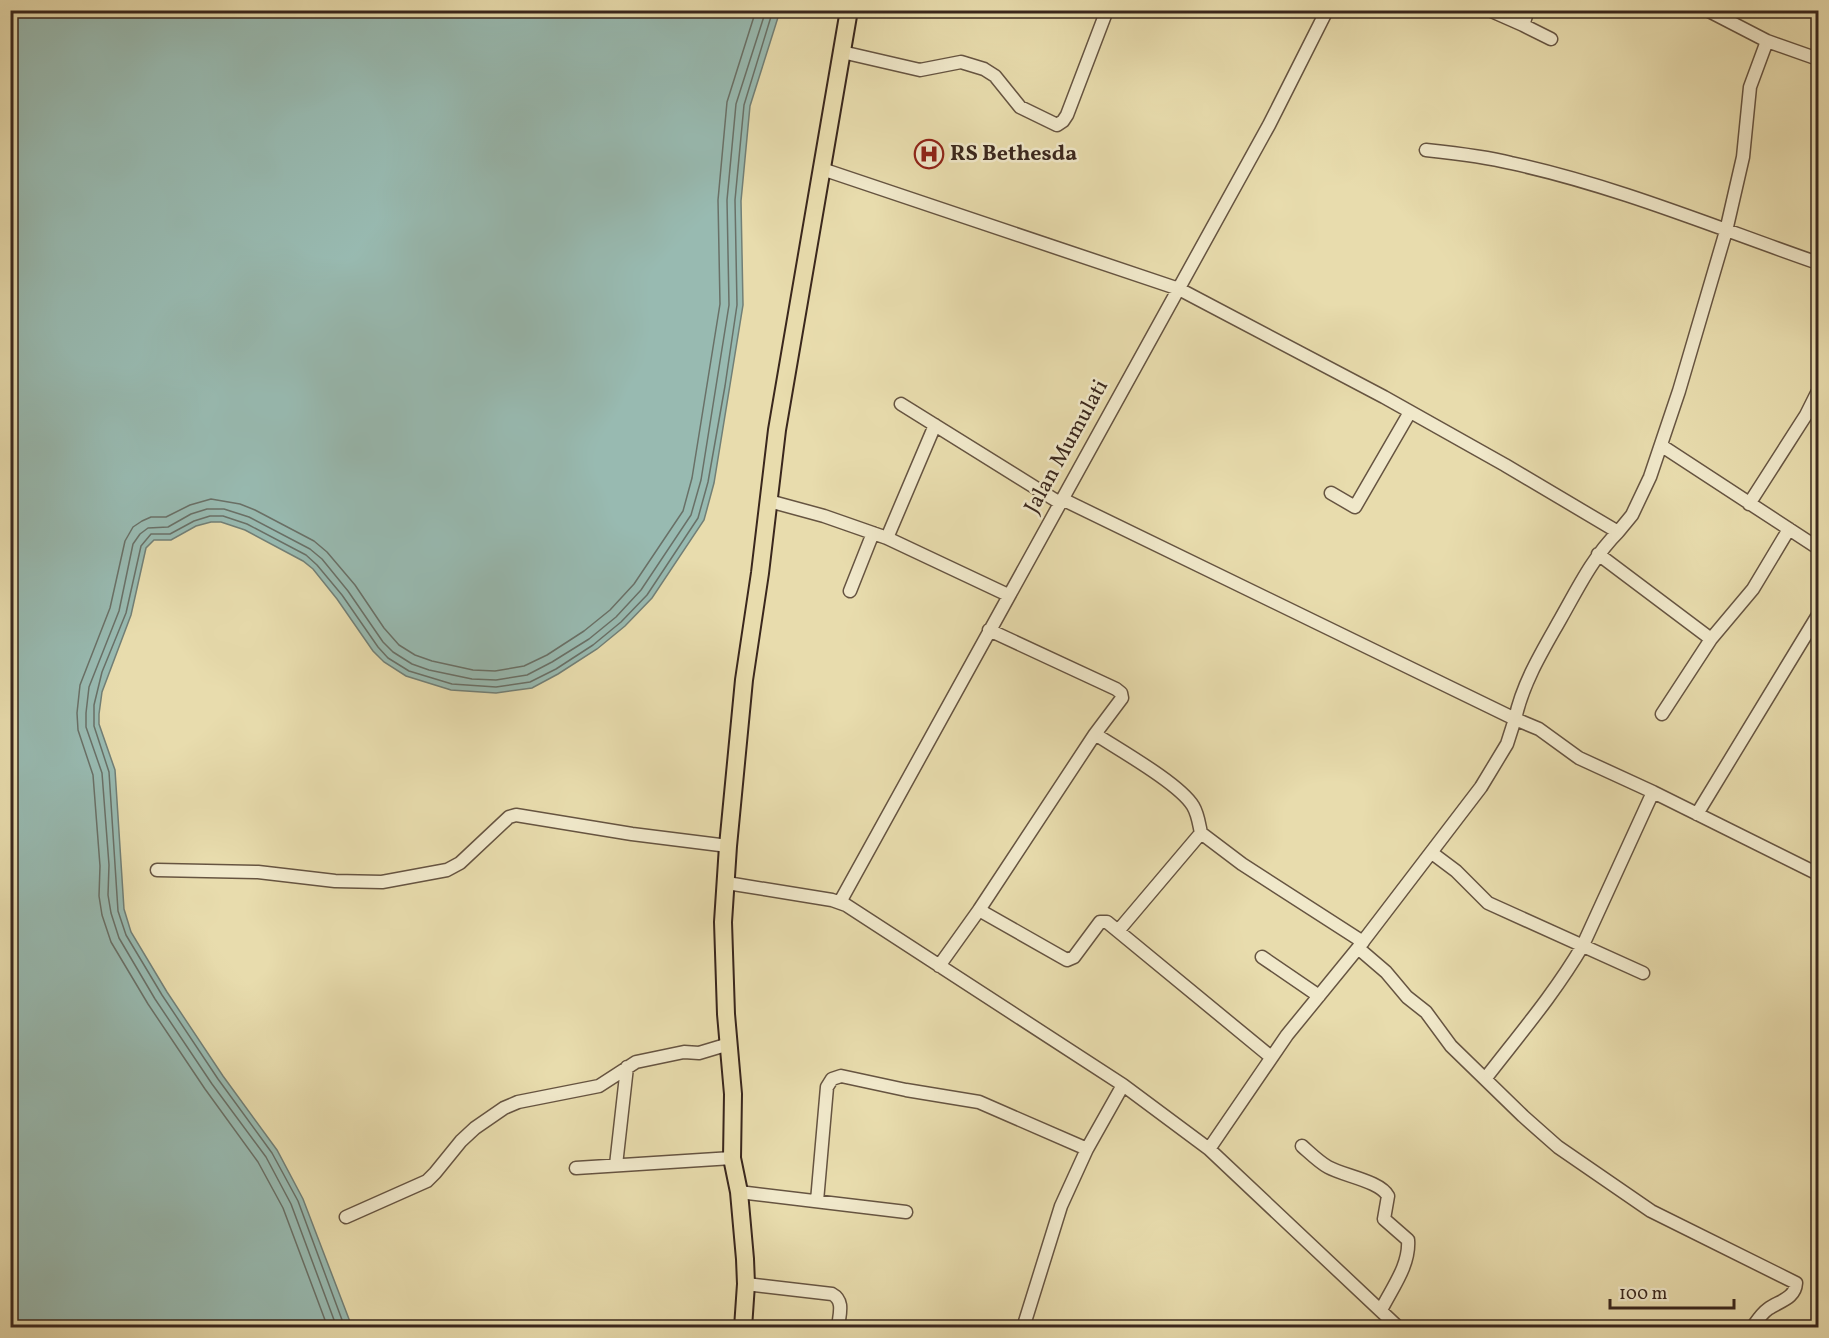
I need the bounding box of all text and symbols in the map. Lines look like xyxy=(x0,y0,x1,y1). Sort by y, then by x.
hospital icon: RS Bethesda xyxy=(913,138,945,170)
place label: RS Bethesda xyxy=(950,139,1077,170)
street label: Jalan Mumulati xyxy=(1017,374,1117,520)
scale bar xyxy=(1610,1272,1734,1310)
text: 100 m xyxy=(1619,1282,1668,1307)

